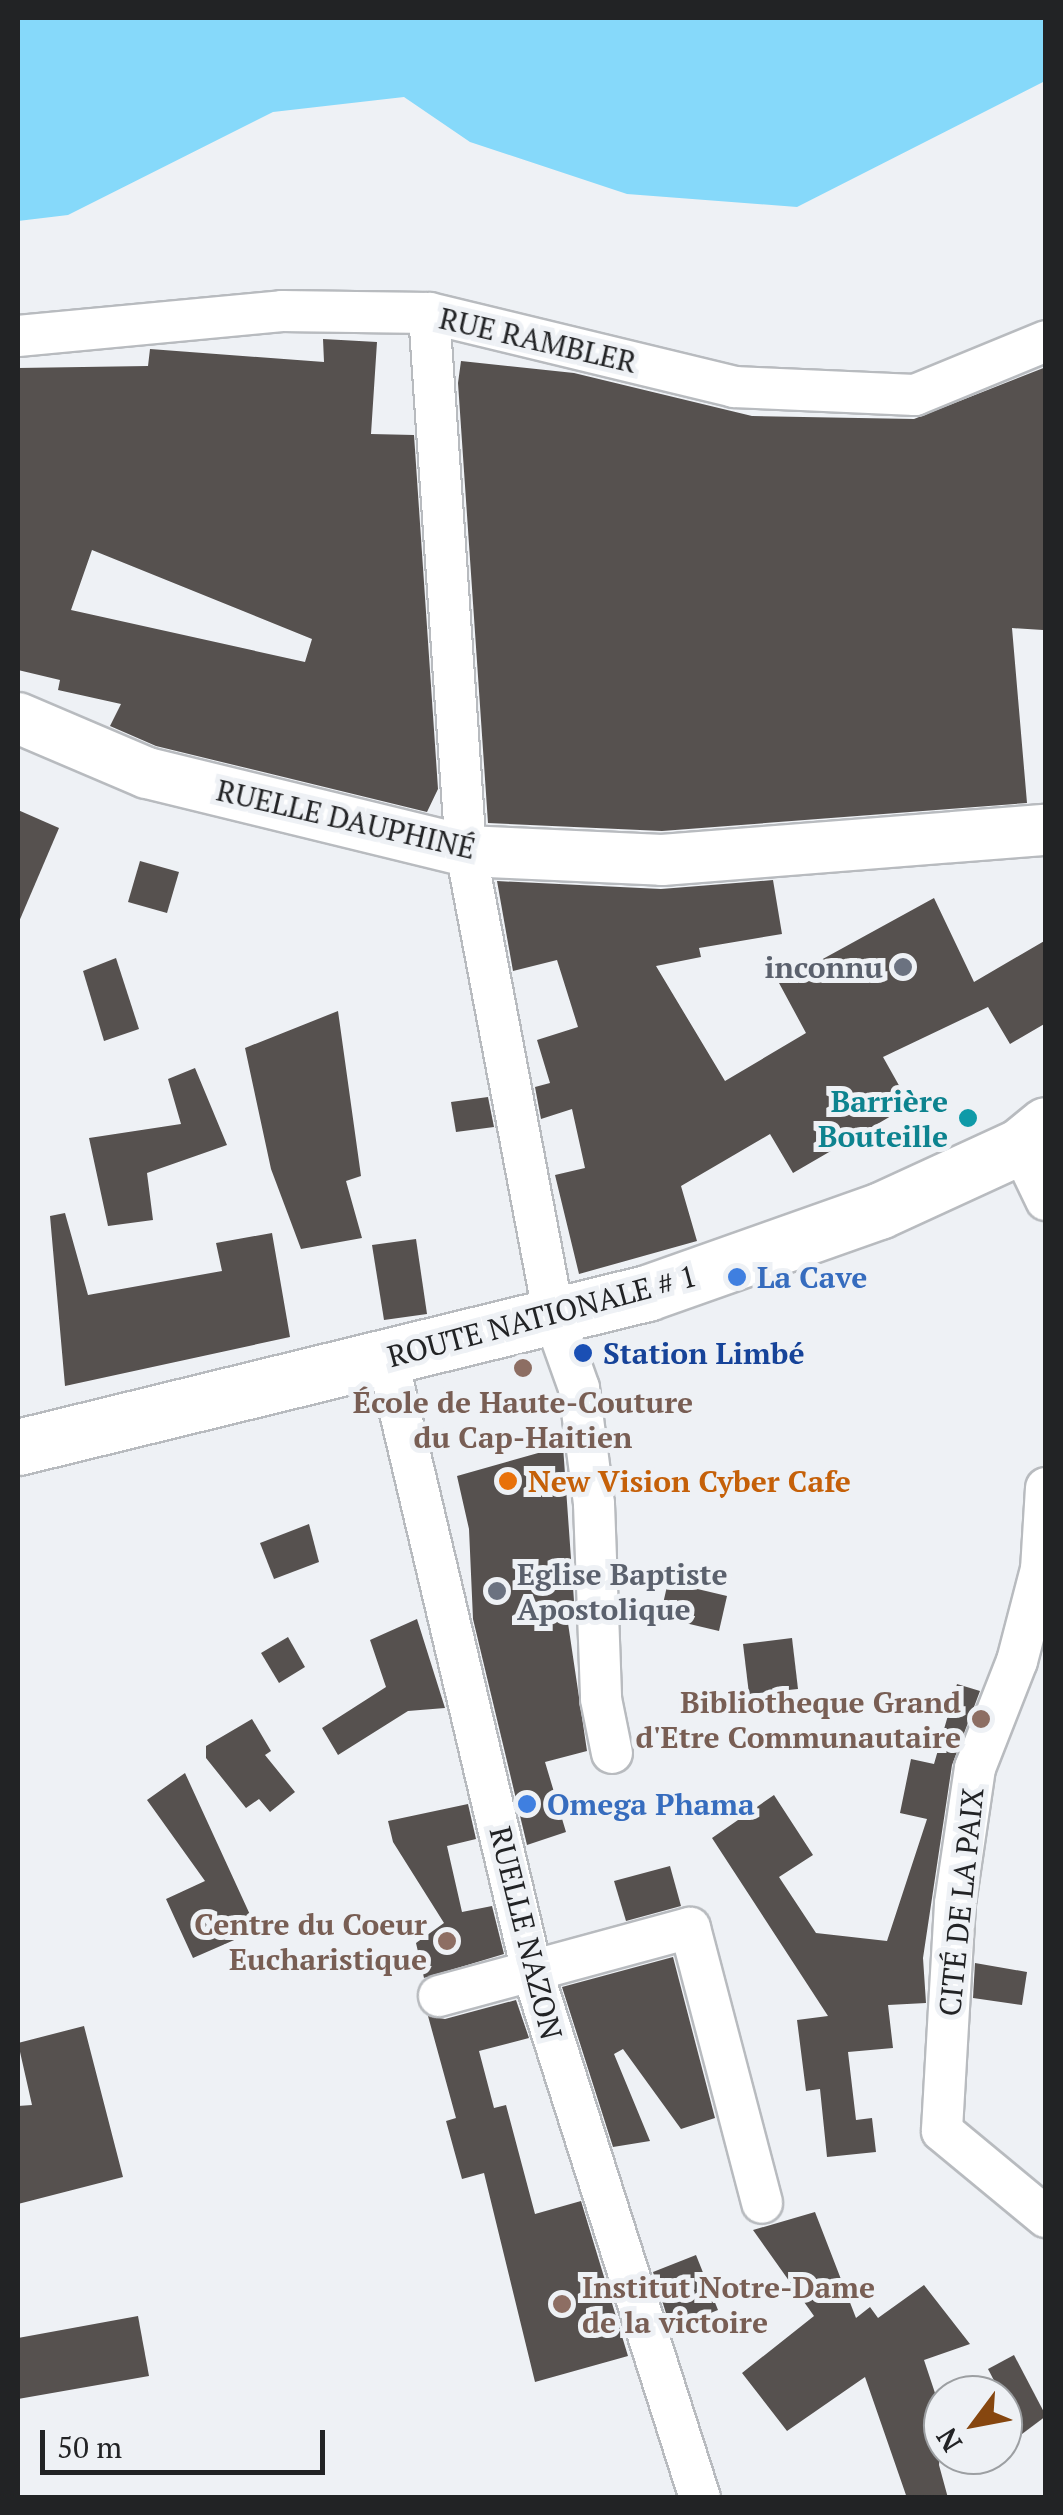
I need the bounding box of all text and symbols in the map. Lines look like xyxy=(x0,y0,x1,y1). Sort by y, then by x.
street label: RUE RAMBLER xyxy=(436,300,640,380)
street label: RUELLE DAUPHINÉ xyxy=(213,772,479,866)
place label: inconnu xyxy=(765,949,883,985)
marker: inconnu xyxy=(892,956,914,978)
place label: Barrière Bouteille xyxy=(818,1083,948,1154)
marker: Barrière Bouteille xyxy=(957,1107,979,1129)
street label: ROUTE NATIONALE # 1 xyxy=(384,1257,700,1375)
place label: La Cave xyxy=(757,1259,867,1295)
marker: La Cave xyxy=(726,1266,748,1288)
place label: Station Limbé xyxy=(603,1335,805,1371)
marker: Station Limbé xyxy=(572,1342,594,1364)
marker: École de Haute-Couture du Cap-Haitien xyxy=(512,1357,534,1379)
place label: École de Haute-Couture du Cap-Haitien xyxy=(353,1384,693,1454)
place label: New Vision Cyber Cafe xyxy=(528,1463,851,1499)
marker: New Vision Cyber Cafe xyxy=(497,1470,519,1492)
place label: Eglise Baptiste Apostolique xyxy=(517,1556,728,1626)
marker: Eglise Baptiste Apostolique xyxy=(486,1580,508,1602)
place label: Bibliotheque Grand d'Etre Communautaire xyxy=(635,1684,961,1754)
marker: Bibliotheque Grand d'Etre Communautaire xyxy=(970,1708,992,1730)
place label: Omega Phama xyxy=(547,1786,755,1822)
street label: CITÉ DE LA PAIX xyxy=(931,1786,991,2018)
marker: Omega Phama xyxy=(516,1793,538,1815)
street label: RUELLE NAZON xyxy=(482,1823,570,2043)
place label: Centre du Coeur Eucharistique xyxy=(194,1906,427,1976)
marker: Centre du Coeur Eucharistique xyxy=(436,1930,458,1952)
place label: Institut Notre-Dame de la victoire xyxy=(582,2269,875,2340)
marker: Institut Notre-Dame de la victoire xyxy=(551,2293,573,2315)
north arrow xyxy=(923,2375,1023,2475)
scale bar xyxy=(45,2410,330,2472)
text: N xyxy=(928,2421,970,2459)
text: 50 m xyxy=(57,2427,122,2467)

